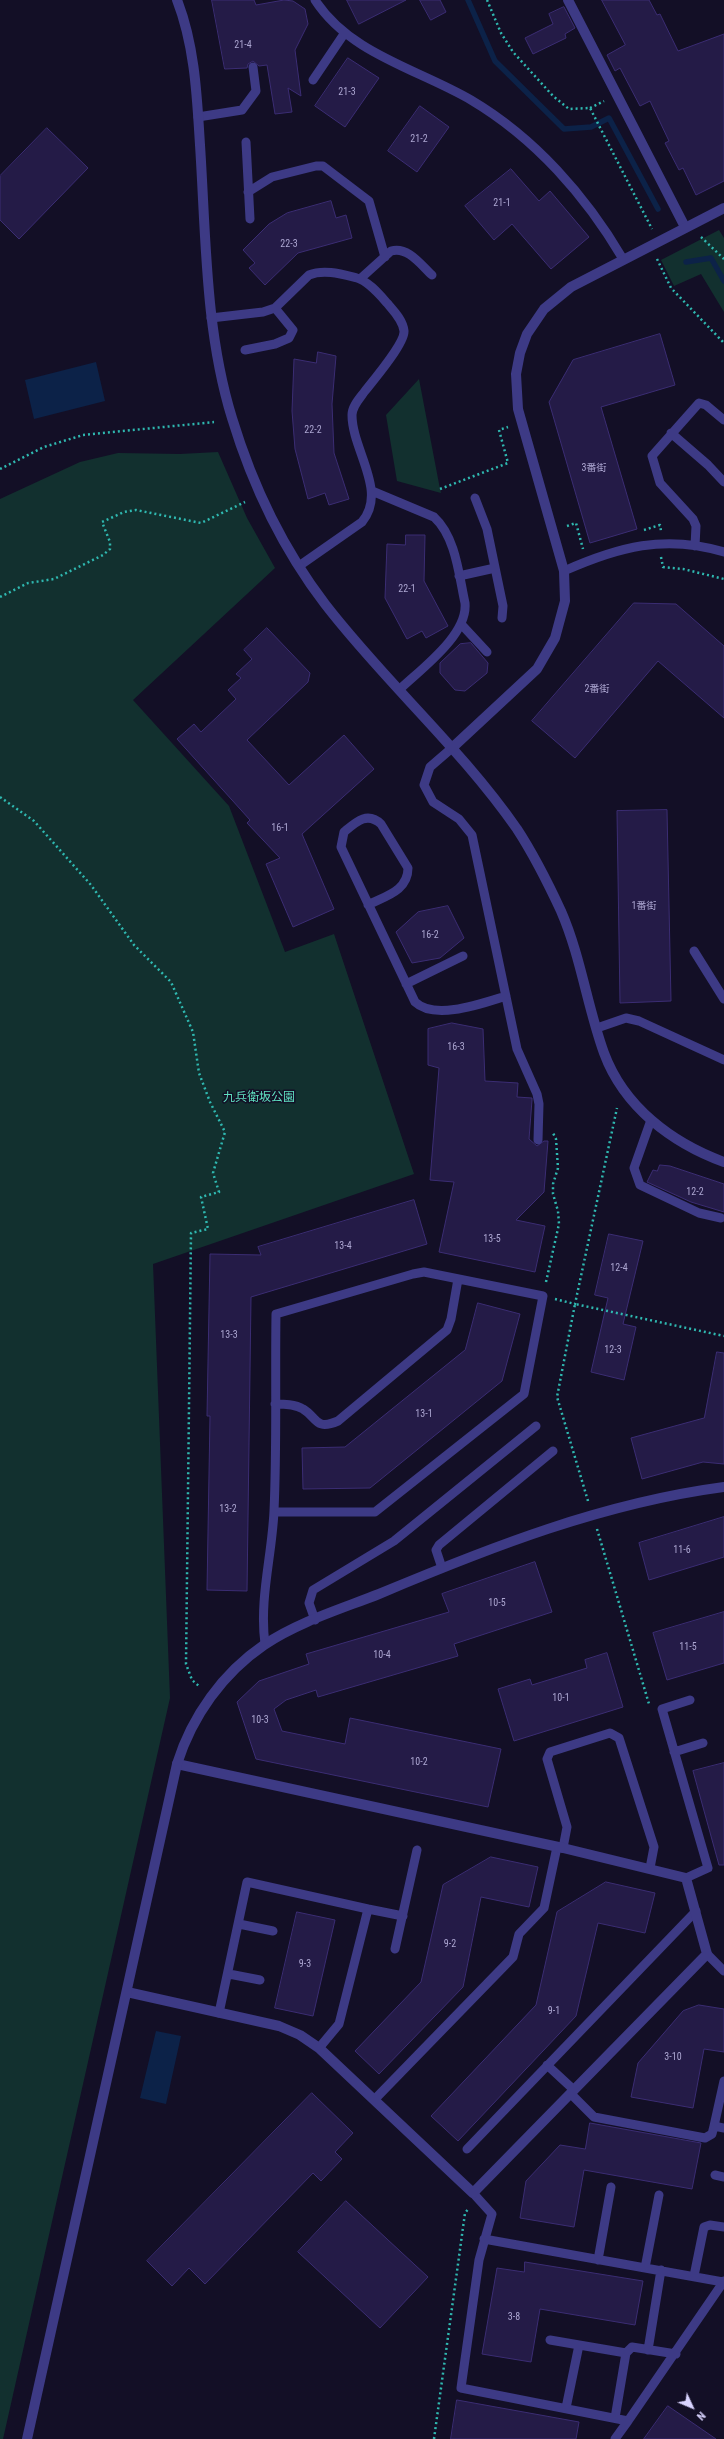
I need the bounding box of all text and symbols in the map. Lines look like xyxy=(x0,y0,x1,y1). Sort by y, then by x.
house number: 21-4 xyxy=(234,39,252,51)
house number: 21-3 xyxy=(338,86,356,98)
house number: 21-2 xyxy=(410,133,428,145)
house number: 21-1 xyxy=(493,197,511,209)
house number: 22-3 xyxy=(280,238,298,250)
house number: 22-2 xyxy=(304,424,322,436)
house number: 3番街 xyxy=(582,462,606,474)
house number: 22-1 xyxy=(398,583,416,595)
house number: 2番街 xyxy=(585,683,609,695)
house number: 16-1 xyxy=(271,822,289,834)
house number: 1番街 xyxy=(632,900,656,912)
house number: 16-2 xyxy=(421,929,439,941)
house number: 16-3 xyxy=(447,1041,465,1053)
park label: 九兵衛坂公園 xyxy=(223,1091,295,1105)
house number: 12-2 xyxy=(686,1186,704,1198)
house number: 13-5 xyxy=(483,1233,501,1245)
house number: 13-4 xyxy=(334,1240,352,1252)
house number: 12-4 xyxy=(610,1262,628,1274)
house number: 13-3 xyxy=(220,1329,238,1341)
house number: 12-3 xyxy=(604,1344,622,1356)
house number: 13-1 xyxy=(415,1408,433,1420)
house number: 13-2 xyxy=(219,1503,237,1515)
house number: 11-6 xyxy=(673,1544,691,1556)
house number: 10-5 xyxy=(488,1597,506,1609)
house number: 11-5 xyxy=(679,1641,697,1653)
house number: 10-4 xyxy=(373,1649,391,1661)
house number: 10-1 xyxy=(552,1692,570,1704)
house number: 10-3 xyxy=(251,1714,269,1726)
house number: 10-2 xyxy=(410,1756,428,1768)
house number: 9-2 xyxy=(444,1938,456,1950)
house number: 9-3 xyxy=(299,1958,311,1970)
house number: 9-1 xyxy=(548,2005,560,2017)
house number: 3-10 xyxy=(664,2051,682,2063)
house number: 3-8 xyxy=(508,2311,520,2323)
north arrow xyxy=(672,2387,712,2427)
text: N xyxy=(694,2409,708,2423)

